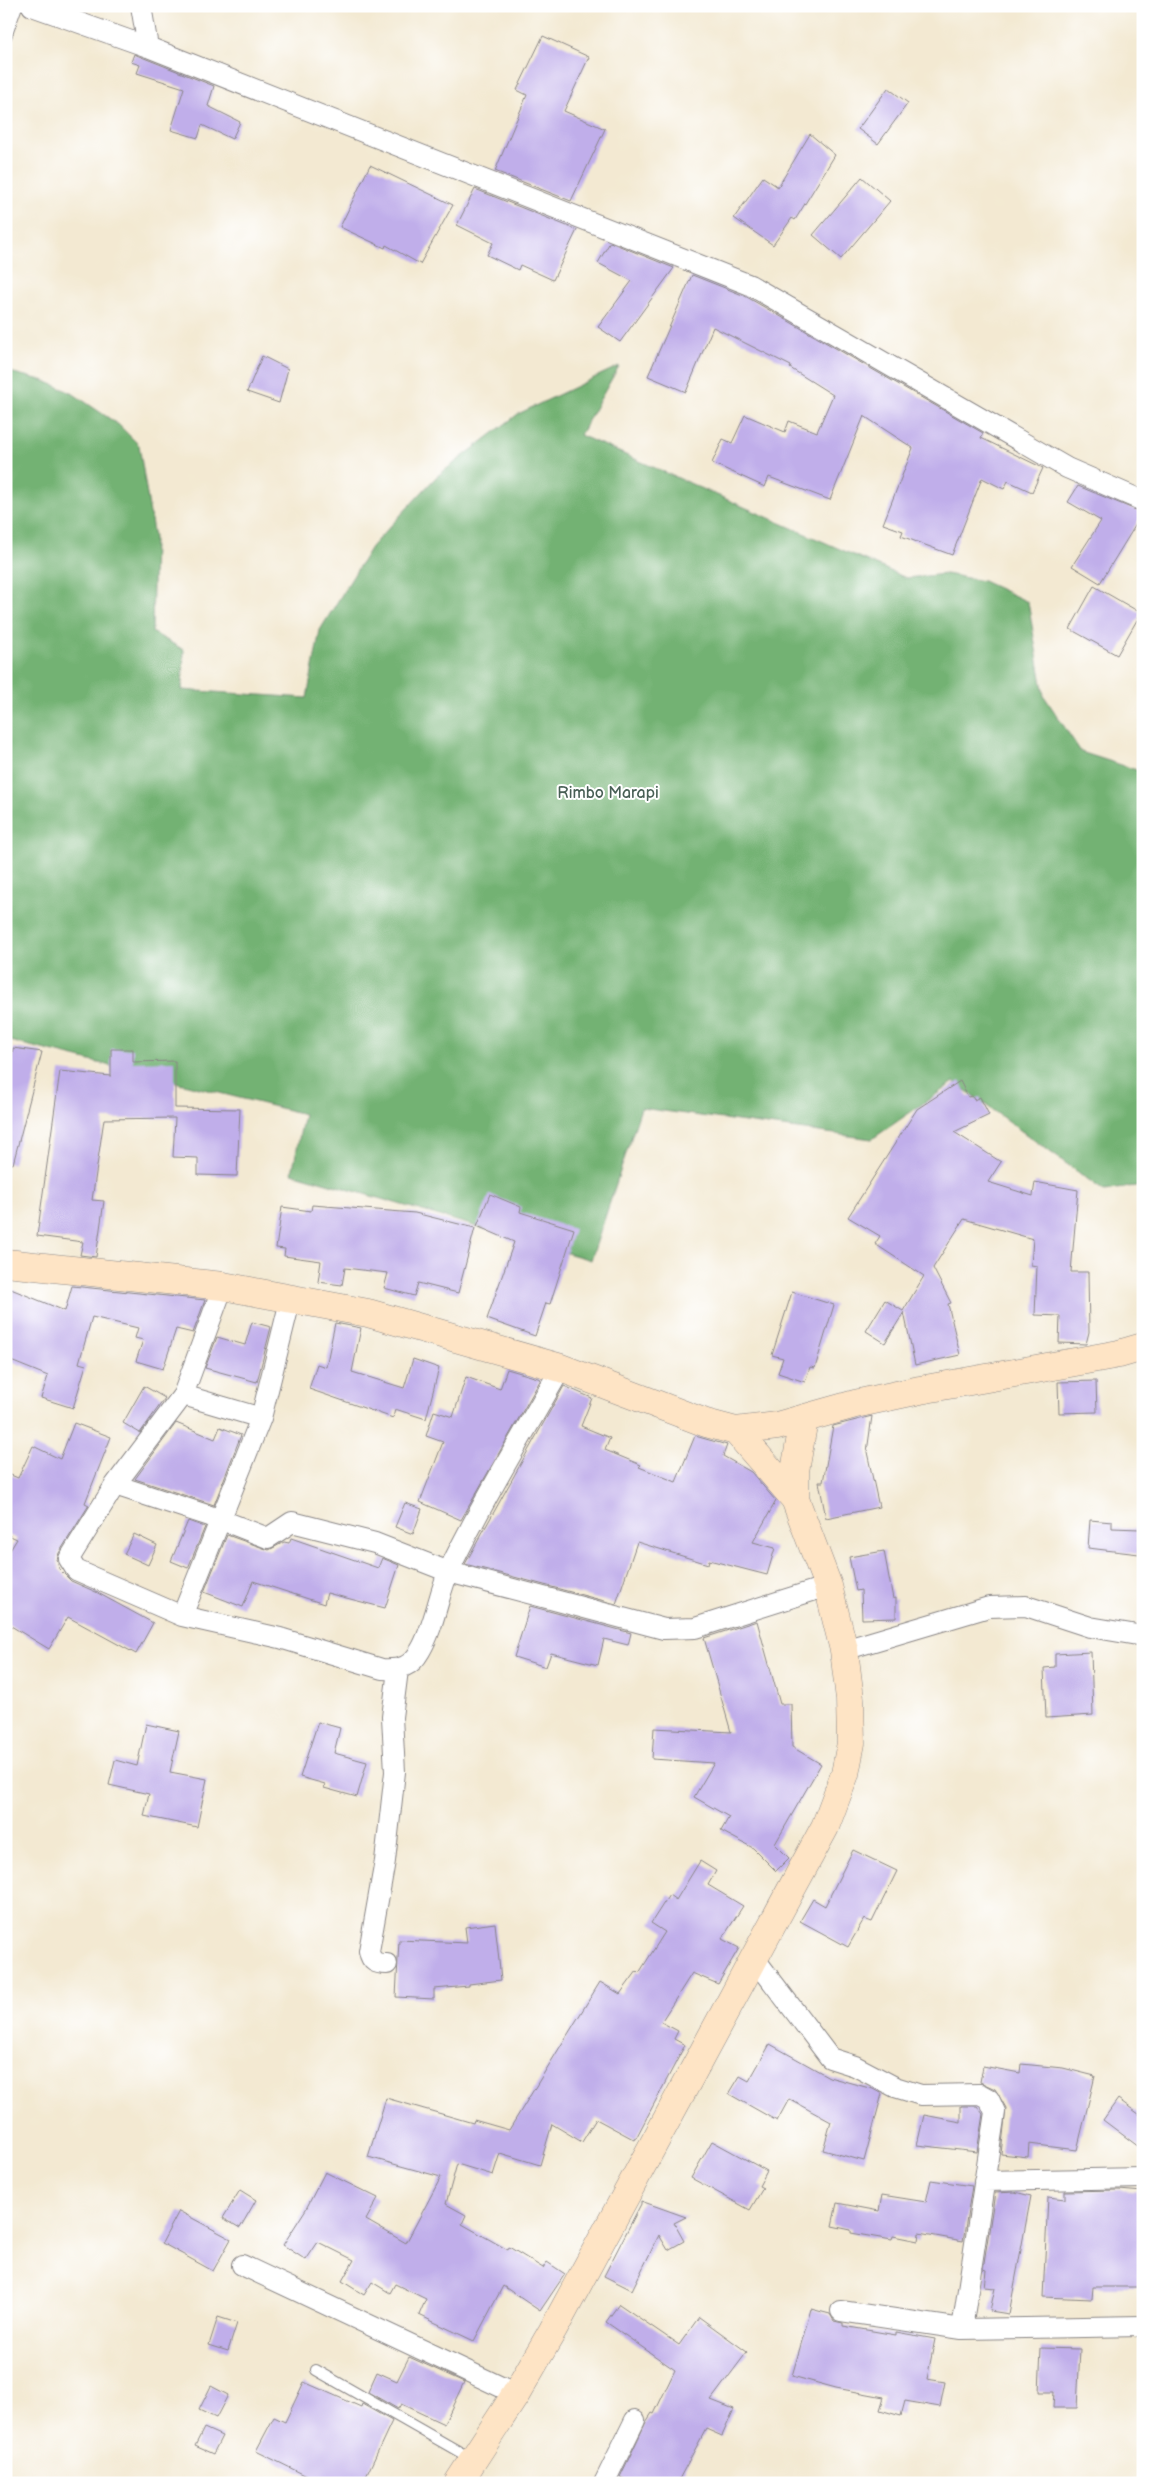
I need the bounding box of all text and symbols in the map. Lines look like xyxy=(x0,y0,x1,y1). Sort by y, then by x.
park label: Rimbo Marapi xyxy=(557,784,659,803)

